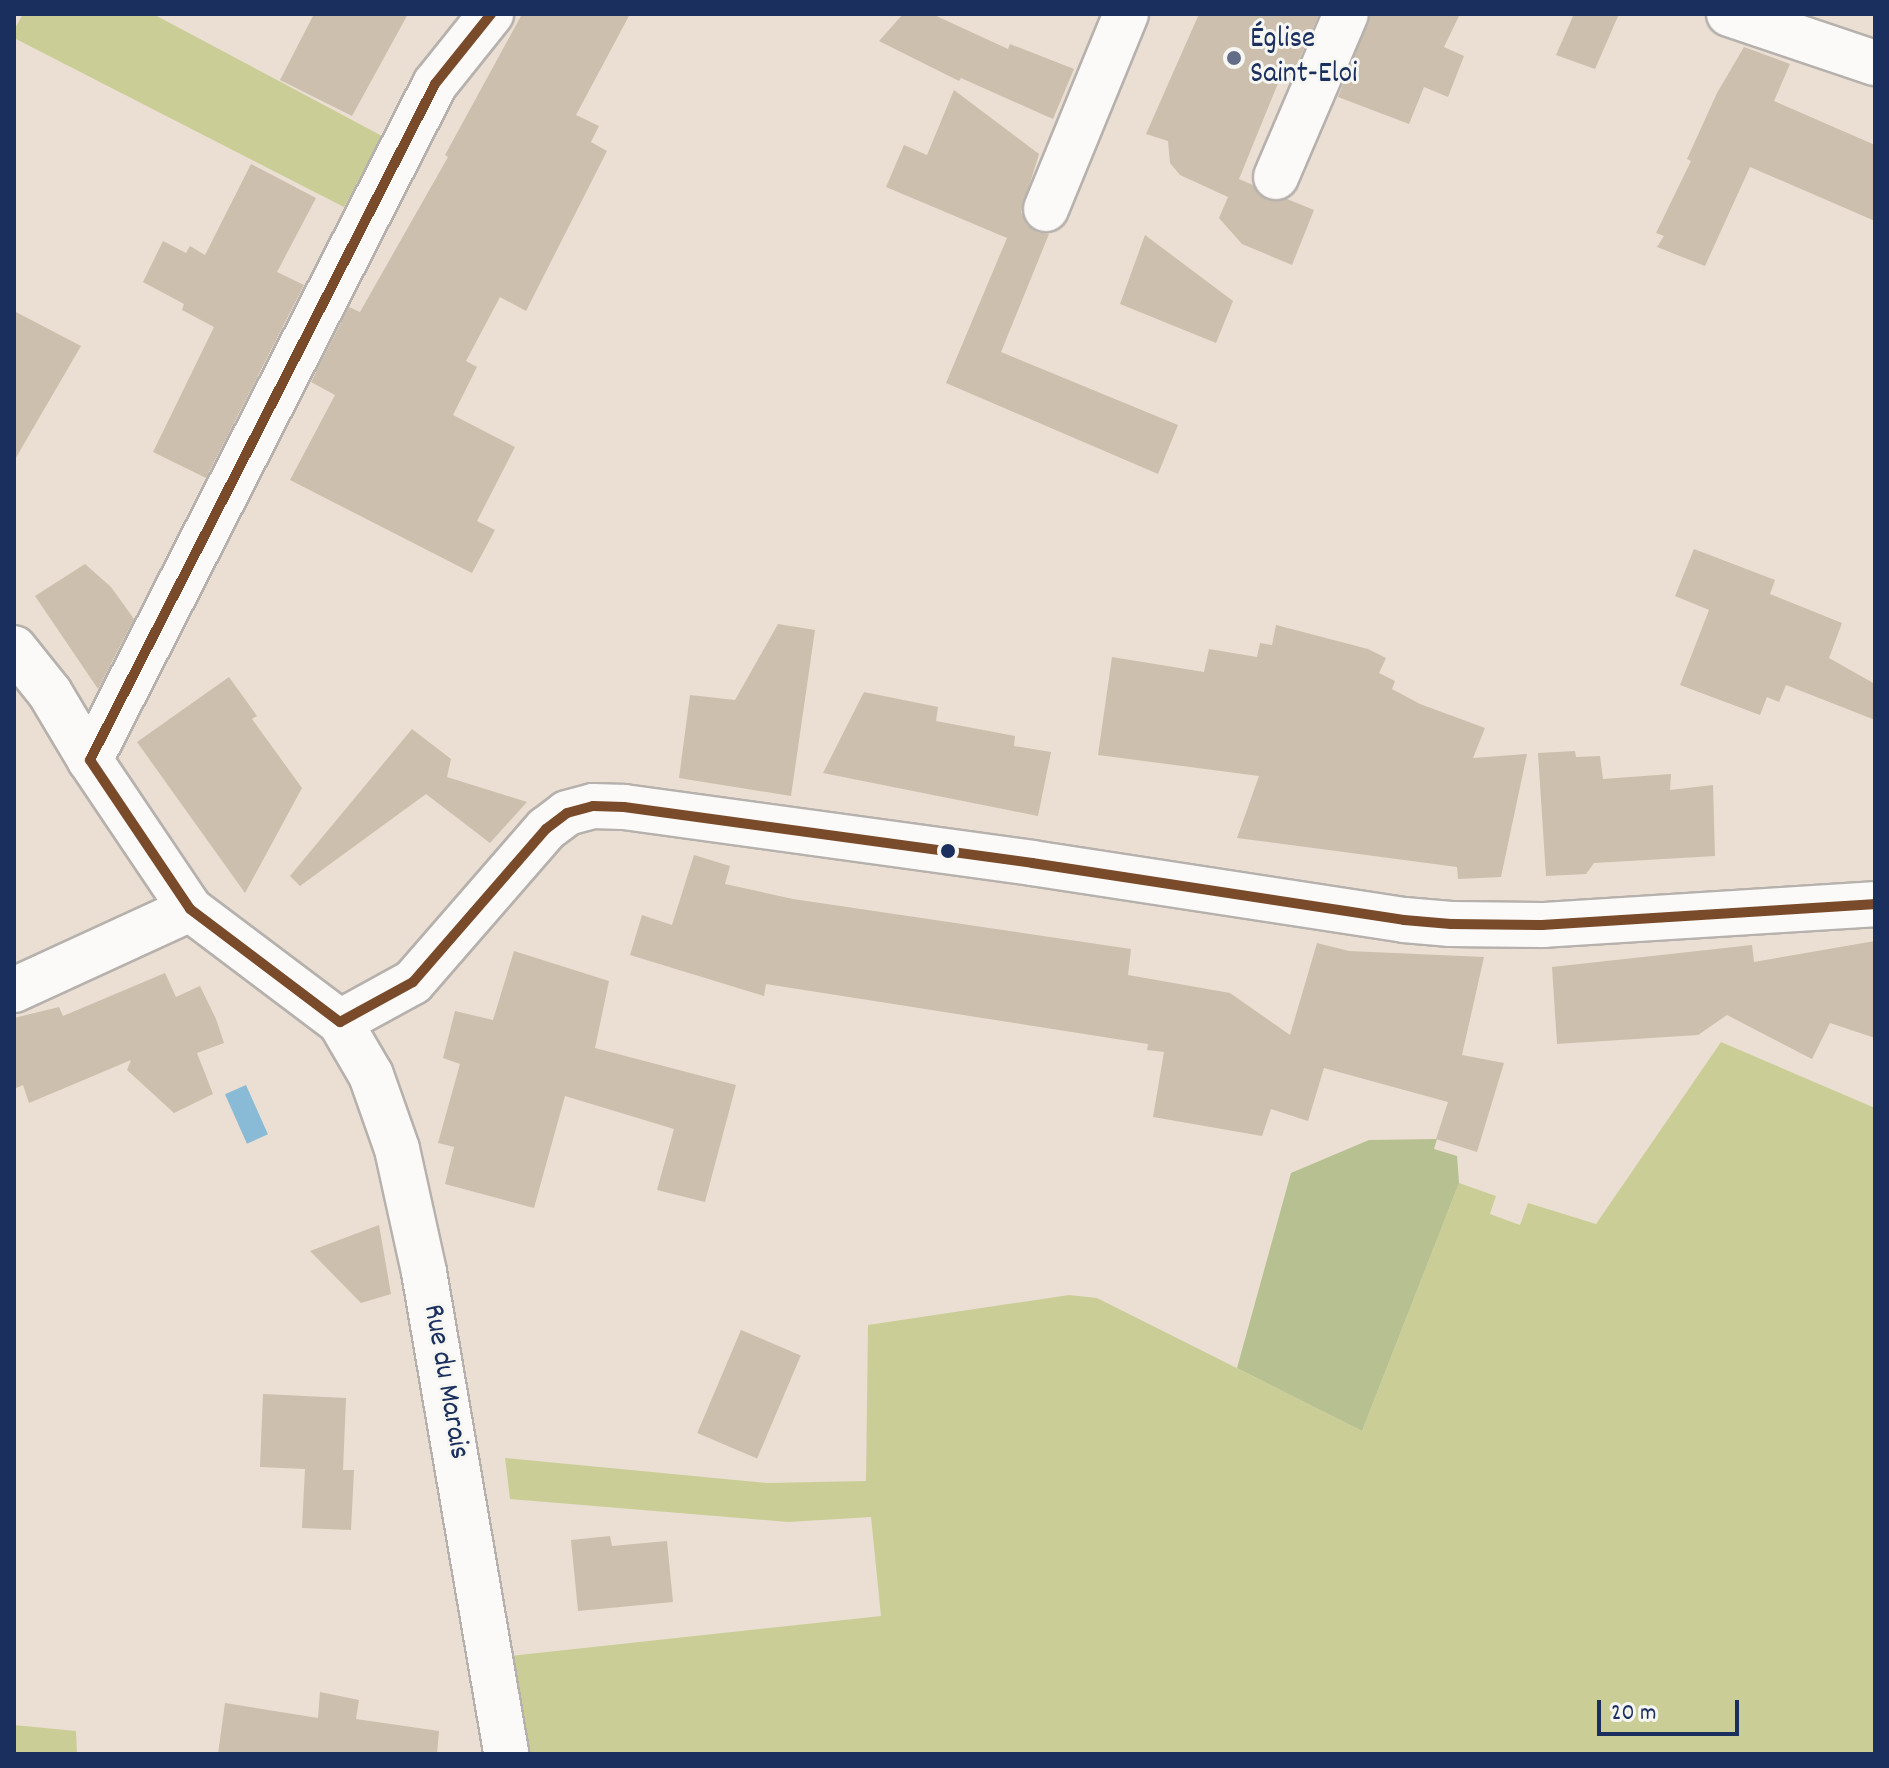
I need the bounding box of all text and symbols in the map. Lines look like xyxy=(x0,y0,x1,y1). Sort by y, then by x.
place label: Église Saint-Eloi xyxy=(1250,23,1358,94)
marker: Église Saint-Eloi xyxy=(1225,49,1243,67)
unlabelled marker xyxy=(940,843,956,859)
street label: Rue du Marais xyxy=(413,1302,475,1462)
scale bar xyxy=(1601,1684,1743,1734)
text: 20 m xyxy=(1611,1697,1657,1731)

